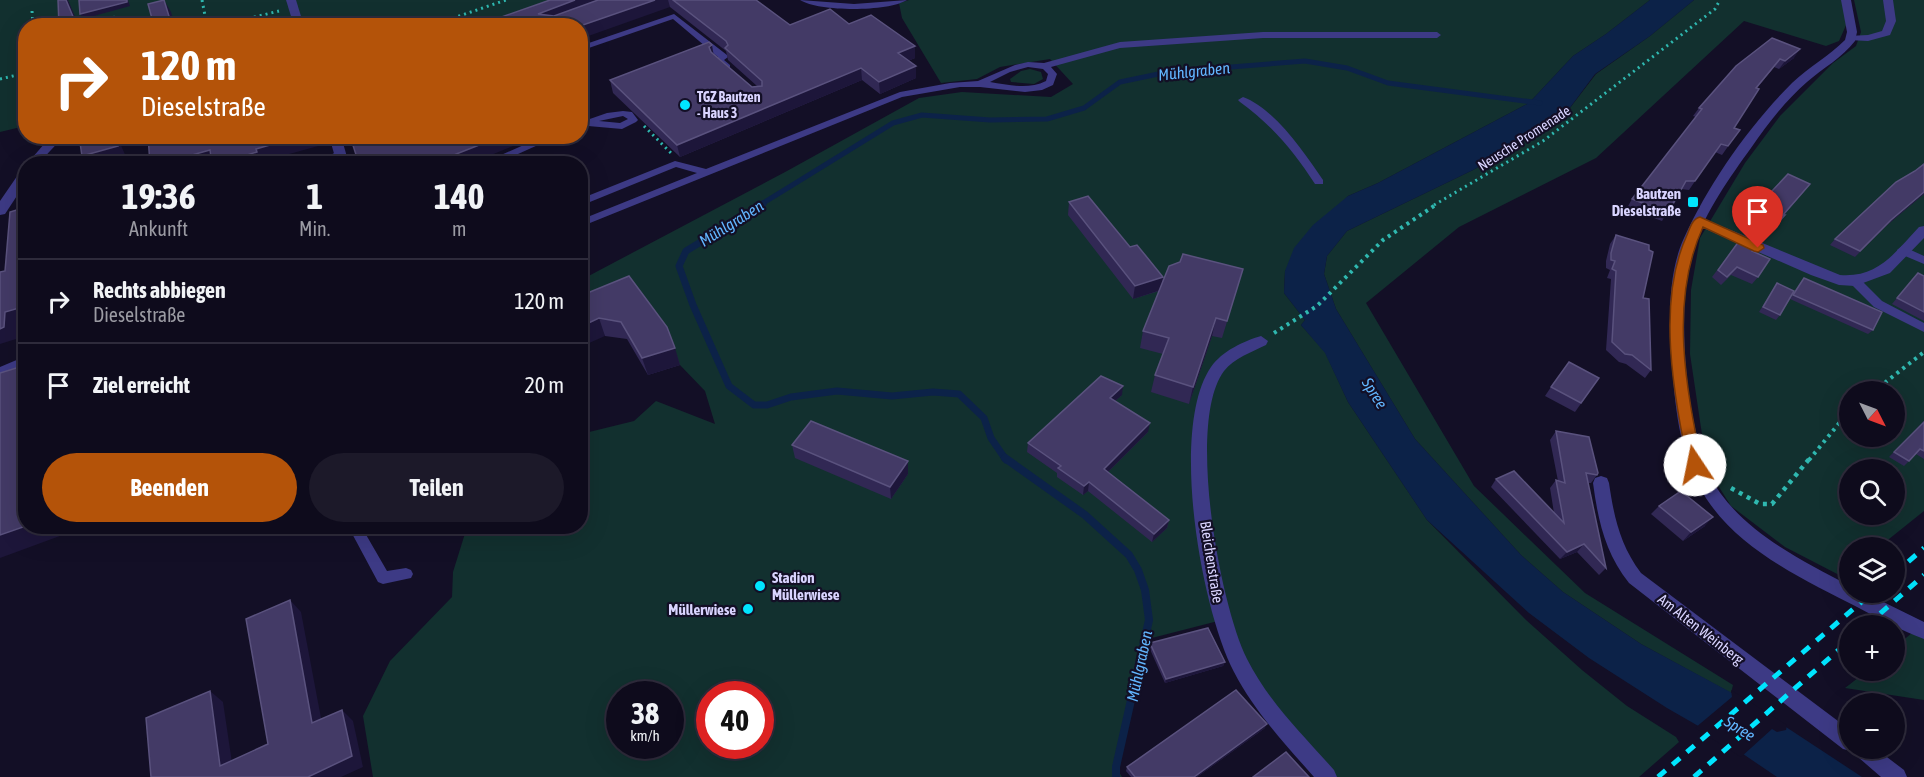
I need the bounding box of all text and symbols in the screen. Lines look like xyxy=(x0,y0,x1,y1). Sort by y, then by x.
text: 120 m xyxy=(141,41,236,89)
icon: right xyxy=(42,42,120,120)
water label: Mühlgraben xyxy=(1157,58,1231,85)
place label: TGZ Bautzen - Haus 3 xyxy=(697,89,761,121)
text: Dieselstraße xyxy=(141,91,266,122)
marker: TGZ Bautzen - Haus 3 xyxy=(678,98,692,112)
street label: Neusche Promenade xyxy=(1475,102,1573,174)
text: 19:36 xyxy=(121,175,196,217)
text: 1 xyxy=(306,175,323,217)
text: 140 xyxy=(434,175,485,217)
place label: Bautzen Dieselstraße xyxy=(1612,185,1681,219)
pin xyxy=(1732,186,1783,248)
marker: Bautzen Dieselstraße xyxy=(1686,195,1700,209)
icon: arrive xyxy=(1741,195,1774,228)
water label: Mühlgraben xyxy=(696,196,767,251)
text: Ankunft xyxy=(129,217,188,240)
text: Min. xyxy=(299,217,330,240)
text: m xyxy=(452,217,466,240)
text: Rechts abbiegen xyxy=(93,277,226,303)
icon: right xyxy=(42,285,75,318)
text: 120 m xyxy=(514,288,564,314)
text: Dieselstraße xyxy=(93,303,185,326)
icon: arrive xyxy=(42,369,75,402)
text: Ziel erreicht xyxy=(93,372,190,398)
text: 20 m xyxy=(524,372,564,398)
water label: Spree xyxy=(1357,373,1391,412)
north arrow xyxy=(1839,381,1905,447)
map controls xyxy=(1839,381,1905,759)
position arrow xyxy=(1663,433,1727,497)
button: Beenden xyxy=(42,453,297,522)
button: Teilen xyxy=(309,453,564,522)
button: search xyxy=(1839,459,1905,525)
street label: Bleichenstraße xyxy=(1197,520,1227,604)
button: layers xyxy=(1839,537,1905,603)
place label: Stadion Müllerwiese xyxy=(772,569,840,603)
marker: Stadion Müllerwiese xyxy=(753,579,767,593)
street label: Am Alten Weinberg xyxy=(1655,590,1748,668)
place label: Müllerwiese xyxy=(668,601,736,618)
marker: Müllerwiese xyxy=(741,602,755,616)
button: + xyxy=(1839,615,1905,681)
water label: Mühlgraben xyxy=(1123,629,1156,703)
speed limit sign: 40 xyxy=(696,681,774,759)
button: − xyxy=(1839,693,1905,759)
text: 38 xyxy=(631,696,659,730)
water label: Spree xyxy=(1720,711,1759,745)
text: km/h xyxy=(630,727,660,744)

